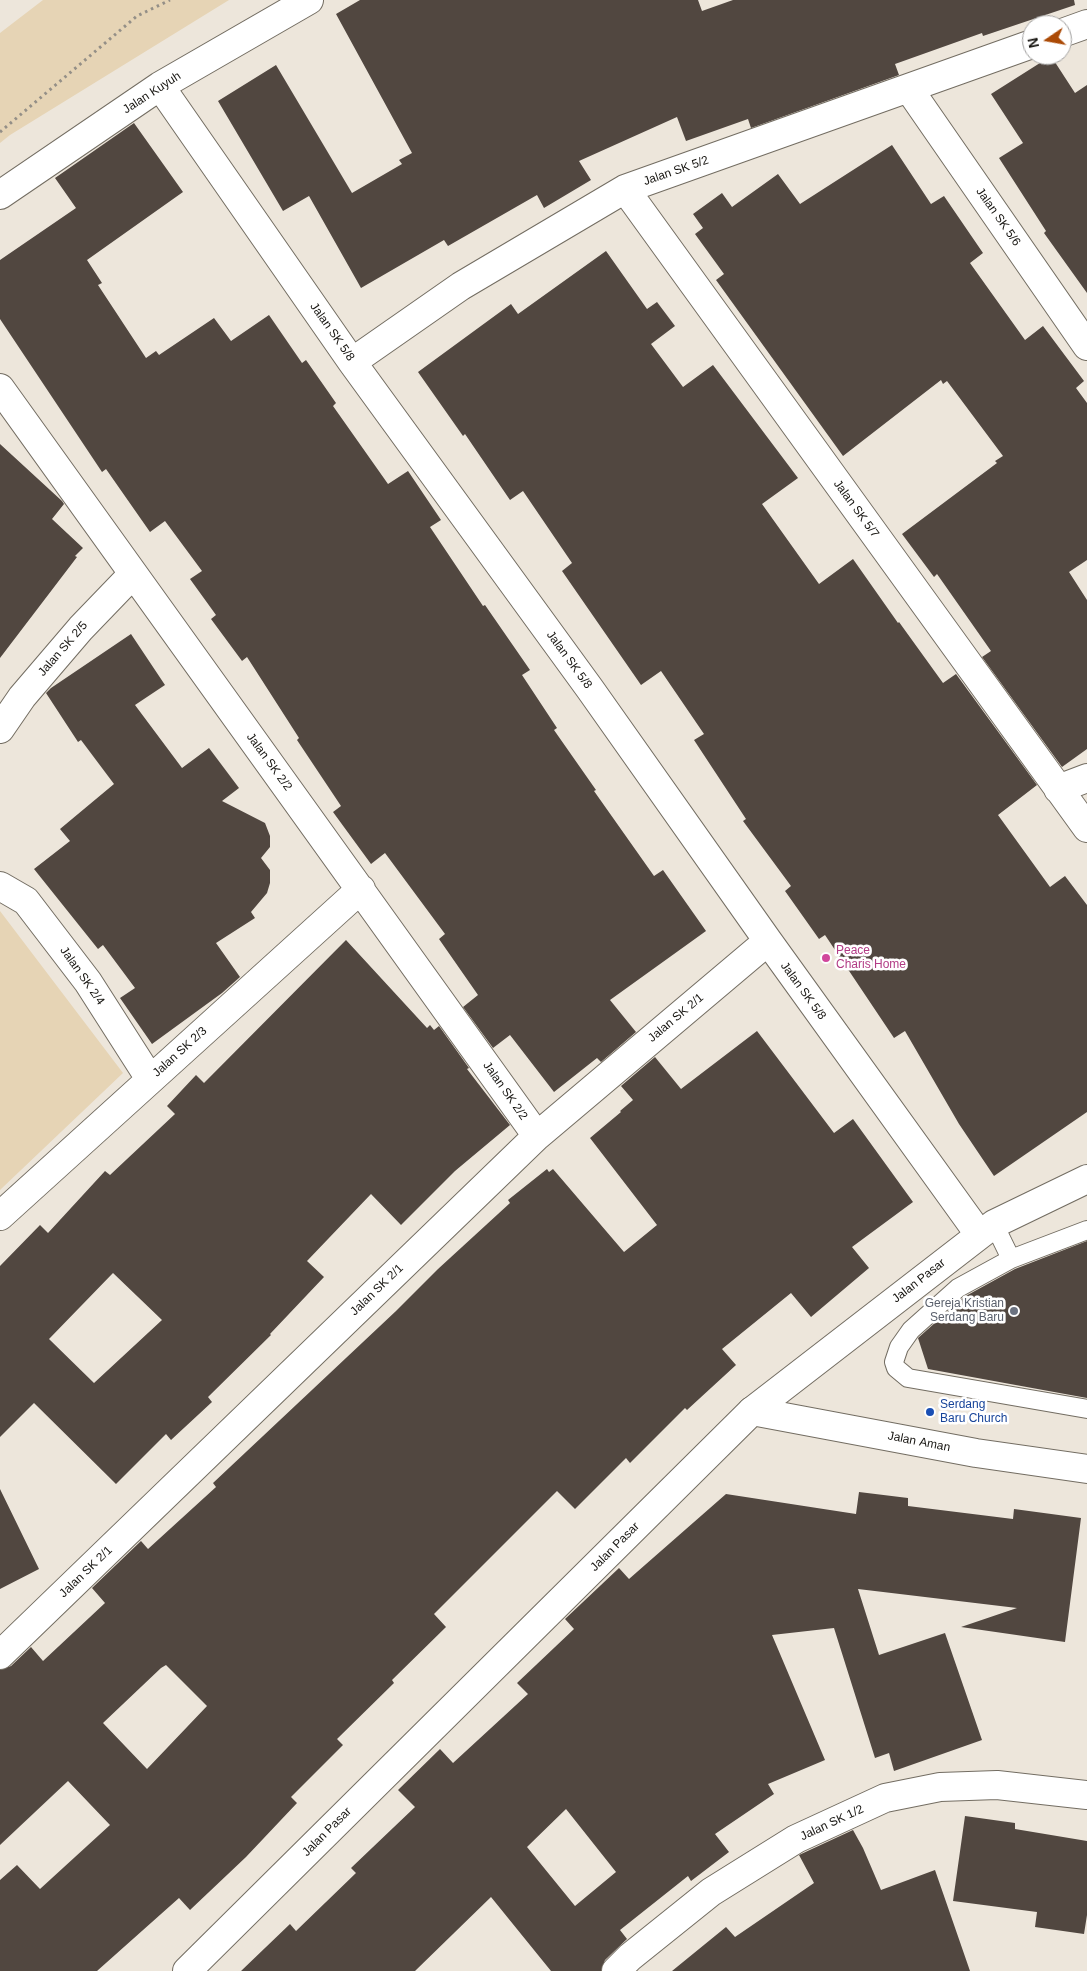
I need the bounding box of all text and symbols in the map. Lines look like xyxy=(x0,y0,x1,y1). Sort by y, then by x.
north arrow xyxy=(1022,15,1072,65)
text: N xyxy=(1024,36,1042,50)
street label: Jalan Kuyuh xyxy=(120,69,184,117)
street label: Jalan SK 5/2 xyxy=(641,153,711,189)
street label: Jalan SK 5/6 xyxy=(973,185,1023,249)
street label: Jalan SK 5/8 xyxy=(307,300,357,364)
street label: Jalan SK 5/7 xyxy=(830,477,882,541)
street label: Jalan SK 2/5 xyxy=(35,619,91,679)
street label: Jalan SK 5/8 xyxy=(543,628,595,692)
street label: Jalan SK 2/2 xyxy=(243,730,295,794)
street label: Jalan SK 2/4 xyxy=(57,944,107,1008)
place label: Peace Charis Home xyxy=(836,944,906,972)
marker: Peace Charis Home xyxy=(820,952,832,964)
street label: Jalan SK 5/8 xyxy=(777,959,829,1023)
street label: Jalan SK 2/1 xyxy=(645,991,707,1045)
street label: Jalan SK 2/3 xyxy=(150,1024,210,1080)
street label: Jalan SK 2/2 xyxy=(480,1059,530,1123)
street label: Jalan Pasar xyxy=(890,1256,948,1306)
street label: Jalan SK 2/1 xyxy=(348,1261,406,1319)
place label: Gereja Kristian Serdang Baru xyxy=(925,1297,1004,1325)
marker: Gereja Kristian Serdang Baru xyxy=(1008,1305,1020,1317)
place label: Serdang Baru Church xyxy=(940,1398,1007,1426)
marker: Serdang Baru Church xyxy=(924,1406,936,1418)
street label: Jalan Aman xyxy=(887,1429,951,1455)
street label: Jalan Pasar xyxy=(588,1520,642,1574)
street label: Jalan SK 2/1 xyxy=(57,1543,115,1601)
street label: Jalan SK 1/2 xyxy=(798,1802,866,1844)
street label: Jalan Pasar xyxy=(300,1805,354,1859)

